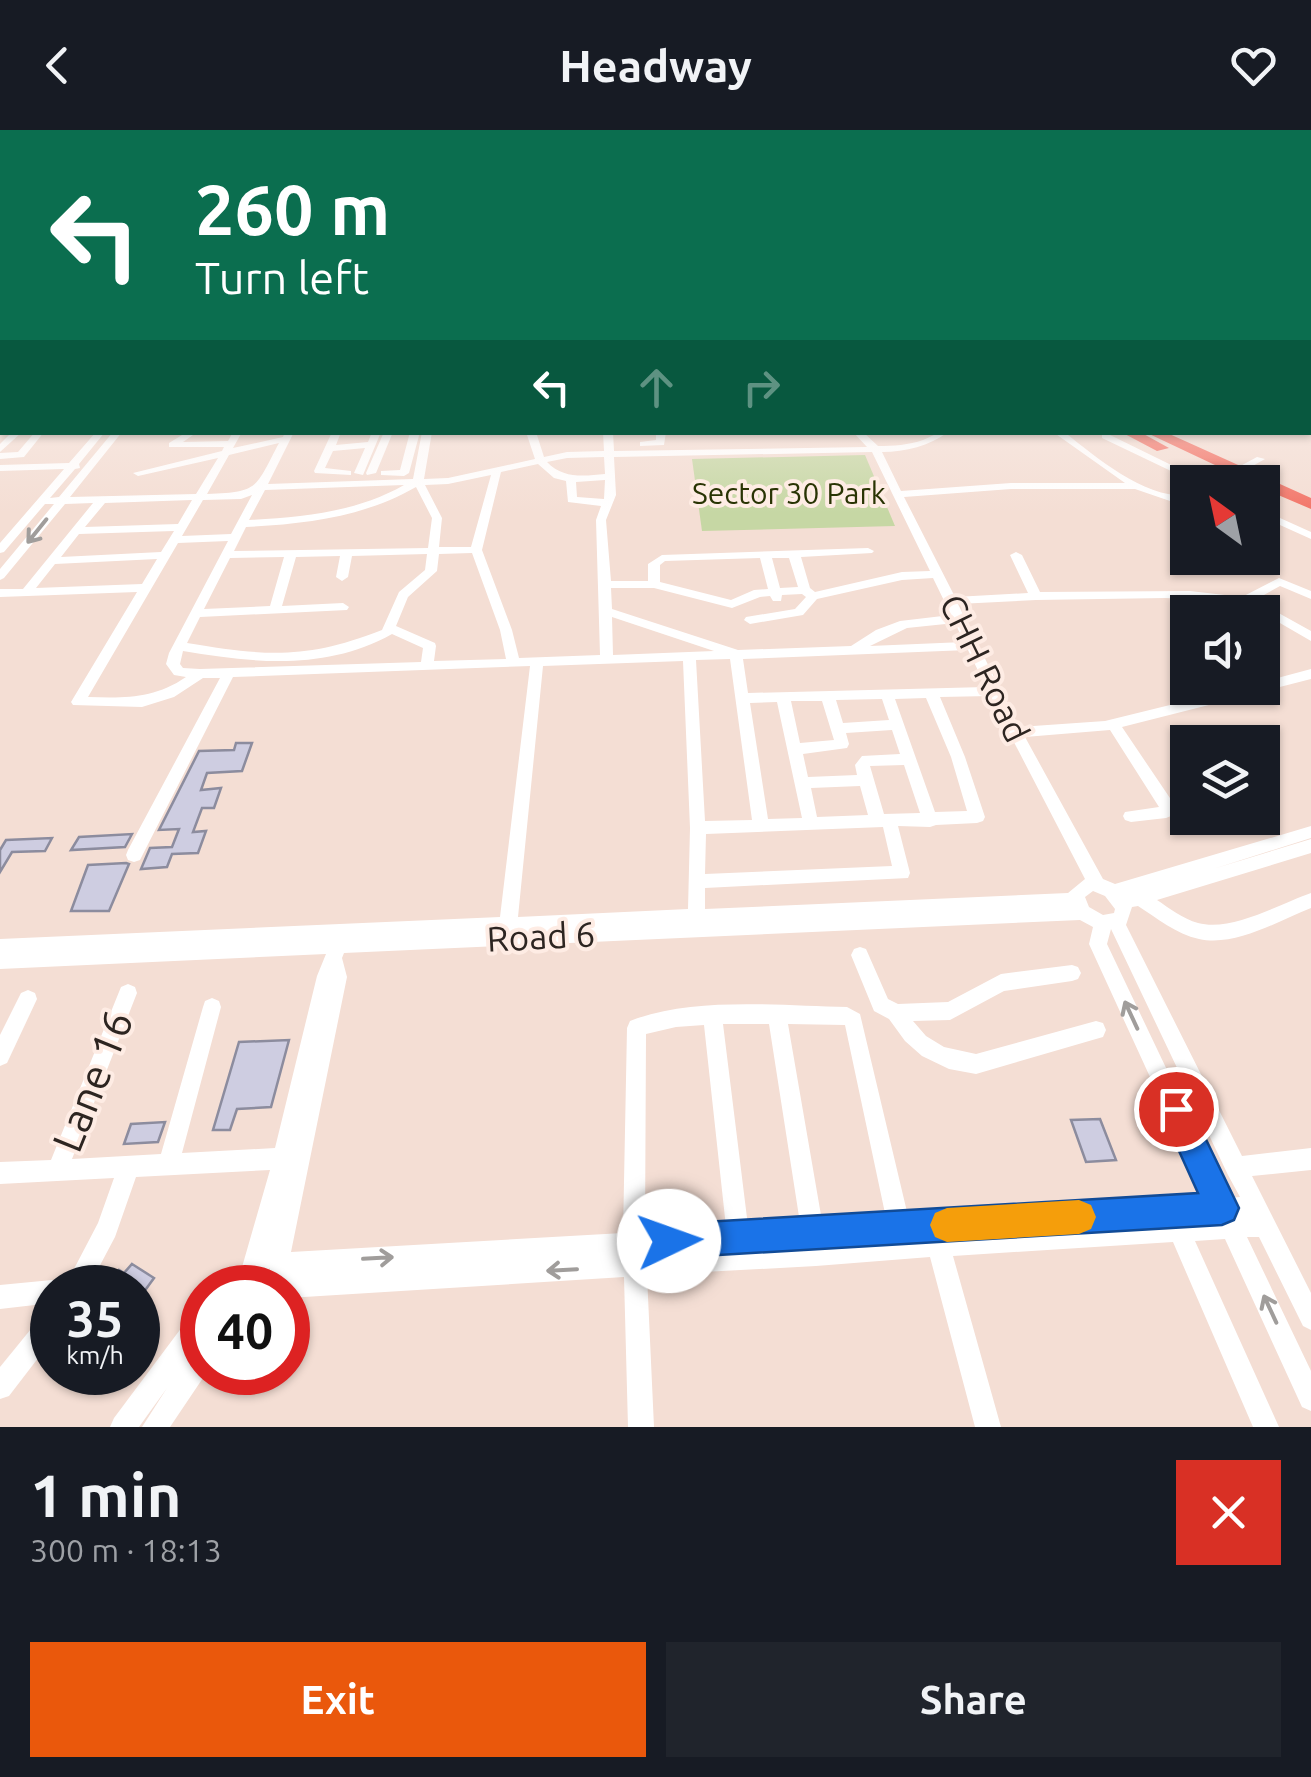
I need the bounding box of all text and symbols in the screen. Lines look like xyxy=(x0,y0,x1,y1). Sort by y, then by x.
icon: back xyxy=(30,38,85,93)
icon: heart xyxy=(1226,38,1281,93)
text: Headway xyxy=(559,40,752,91)
icon: left xyxy=(30,170,160,300)
text: 260 m xyxy=(195,170,390,248)
text: Turn left xyxy=(195,252,369,303)
icon: left xyxy=(524,360,579,415)
icon: ahead xyxy=(629,360,684,415)
icon: right xyxy=(734,360,789,415)
north arrow xyxy=(1170,465,1280,575)
map controls xyxy=(1170,465,1280,835)
park label: Sector 30 Park xyxy=(692,476,886,510)
one-way arrow xyxy=(26,518,48,544)
street label: CHH Road xyxy=(932,588,1038,748)
button: sound xyxy=(1170,595,1280,705)
button: layers xyxy=(1170,725,1280,835)
street label: Road 6 xyxy=(486,913,596,959)
one-way arrow xyxy=(1121,1001,1140,1031)
street label: Lane 16 xyxy=(43,1004,141,1158)
pin xyxy=(1134,1067,1219,1152)
icon: arrive xyxy=(1149,1082,1204,1137)
position arrow xyxy=(617,1189,721,1293)
one-way arrow xyxy=(361,1248,394,1267)
one-way arrow xyxy=(546,1261,579,1280)
speed limit sign: 40 xyxy=(180,1265,310,1395)
text: 35 xyxy=(67,1290,123,1346)
one-way arrow xyxy=(1259,1295,1278,1325)
text: km/h xyxy=(66,1341,124,1369)
button: close xyxy=(1176,1460,1281,1565)
text: 1 min xyxy=(30,1461,182,1528)
text: 300 m · 18:13 xyxy=(30,1532,222,1568)
button: Exit xyxy=(30,1642,646,1757)
button: Share xyxy=(666,1642,1281,1757)

